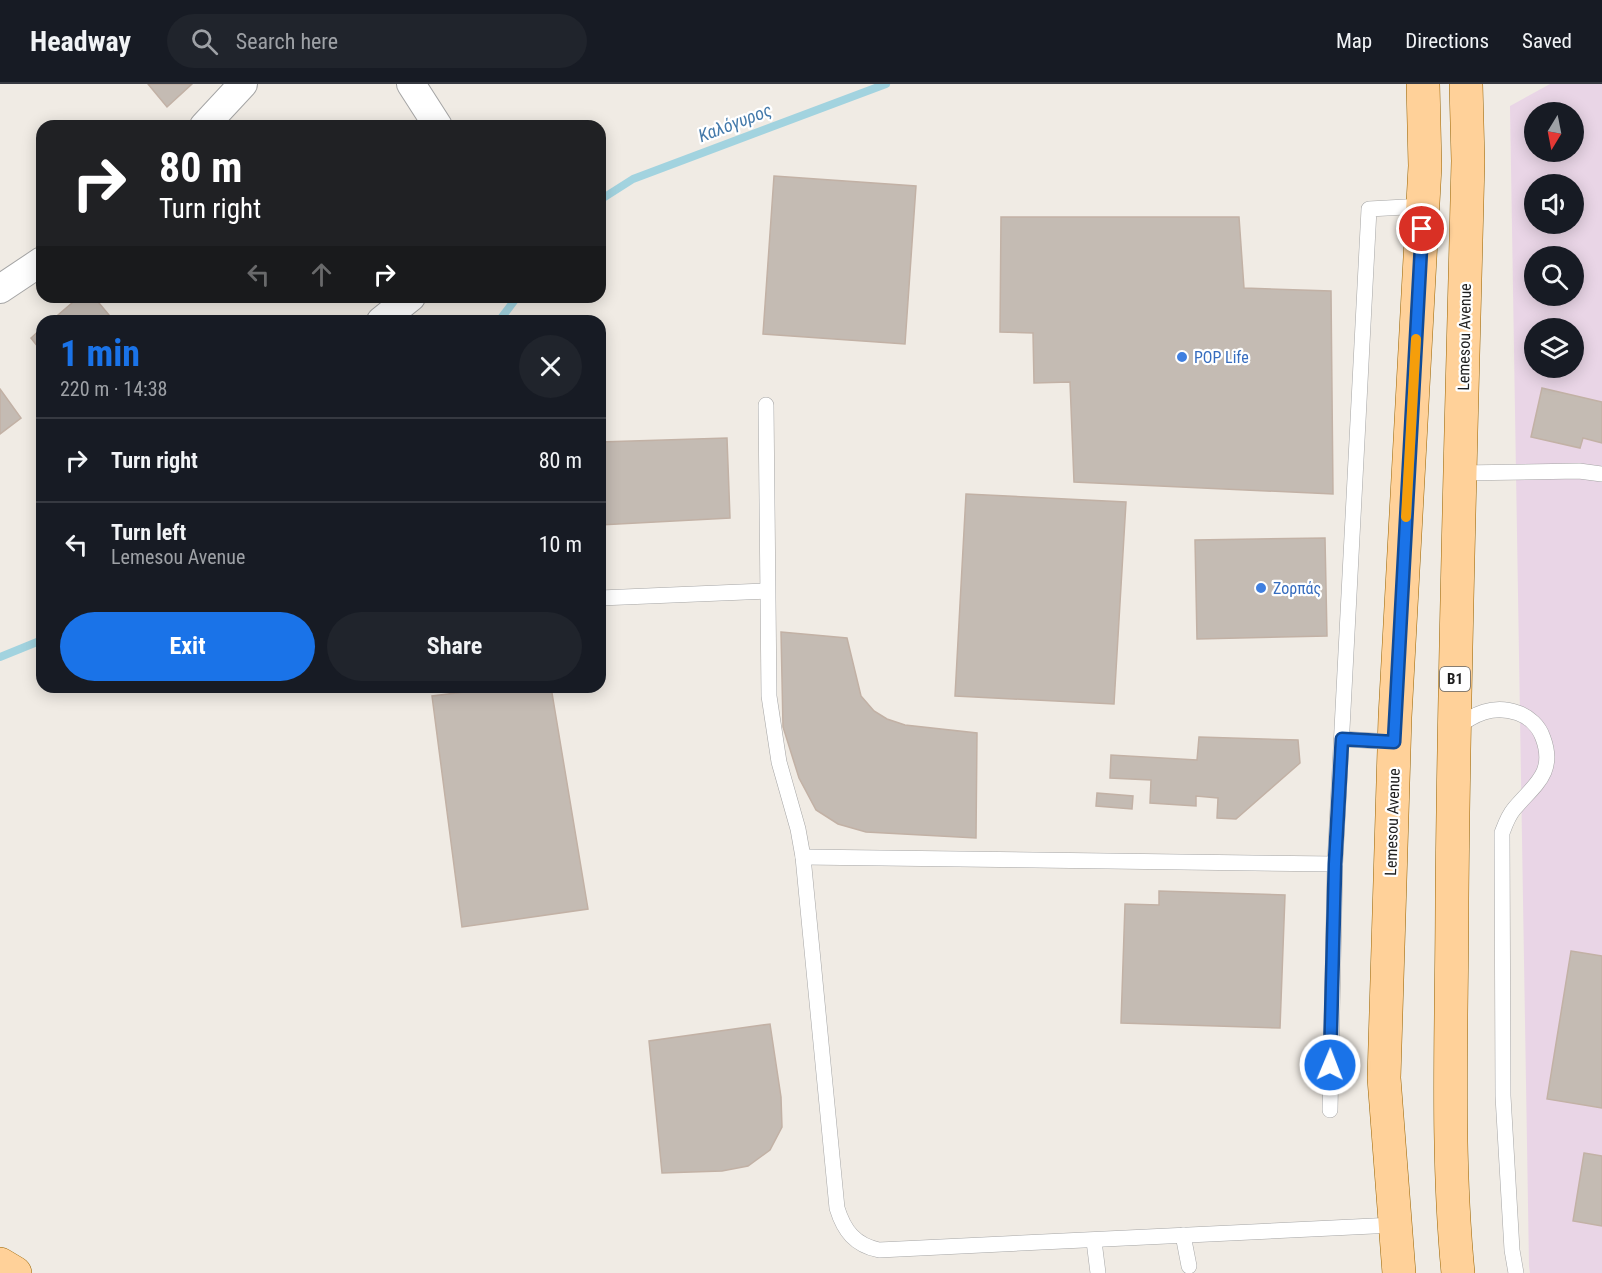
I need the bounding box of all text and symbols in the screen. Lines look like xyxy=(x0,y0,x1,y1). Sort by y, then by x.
search box xyxy=(167,14,587,68)
text: Headway xyxy=(30,25,131,58)
icon: search xyxy=(188,25,221,58)
text: Search here xyxy=(236,29,338,54)
text: Map xyxy=(1336,29,1372,53)
text: Directions xyxy=(1405,29,1489,53)
text: Saved xyxy=(1522,29,1572,53)
water label: Καλόγυρος xyxy=(695,99,775,146)
north arrow xyxy=(1524,102,1584,162)
map controls xyxy=(1524,102,1584,378)
text: 80 m xyxy=(159,143,242,192)
icon: right xyxy=(60,144,138,222)
button: sound xyxy=(1524,174,1584,234)
text: Turn right xyxy=(159,193,261,225)
pin xyxy=(1396,203,1447,254)
icon: arrive xyxy=(1405,212,1438,245)
button: search xyxy=(1524,246,1584,306)
icon: left xyxy=(242,258,275,291)
icon: ahead xyxy=(305,258,338,291)
icon: right xyxy=(368,258,401,291)
street label: Lemesou Avenue xyxy=(1454,283,1475,391)
button: layers xyxy=(1524,318,1584,378)
text: 1 min xyxy=(60,333,140,375)
button: close xyxy=(519,335,582,398)
place label: POP Life xyxy=(1194,348,1249,367)
marker: POP Life xyxy=(1175,350,1189,364)
text: 220 m · 14:38 xyxy=(60,377,167,401)
icon: right xyxy=(60,444,93,477)
text: Turn right xyxy=(111,448,198,473)
text: 80 m xyxy=(539,448,582,473)
text: Turn left xyxy=(111,520,186,545)
icon: left xyxy=(60,528,93,561)
text: 10 m xyxy=(539,532,582,557)
text: Lemesou Avenue xyxy=(111,545,245,569)
place label: Ζορπάς xyxy=(1273,579,1321,598)
marker: Ζορπάς xyxy=(1254,581,1268,595)
button: Exit xyxy=(60,612,315,681)
button: Share xyxy=(327,612,582,681)
road number: B1 xyxy=(1440,667,1470,691)
street label: Lemesou Avenue xyxy=(1381,768,1404,876)
position arrow xyxy=(1298,1033,1362,1097)

